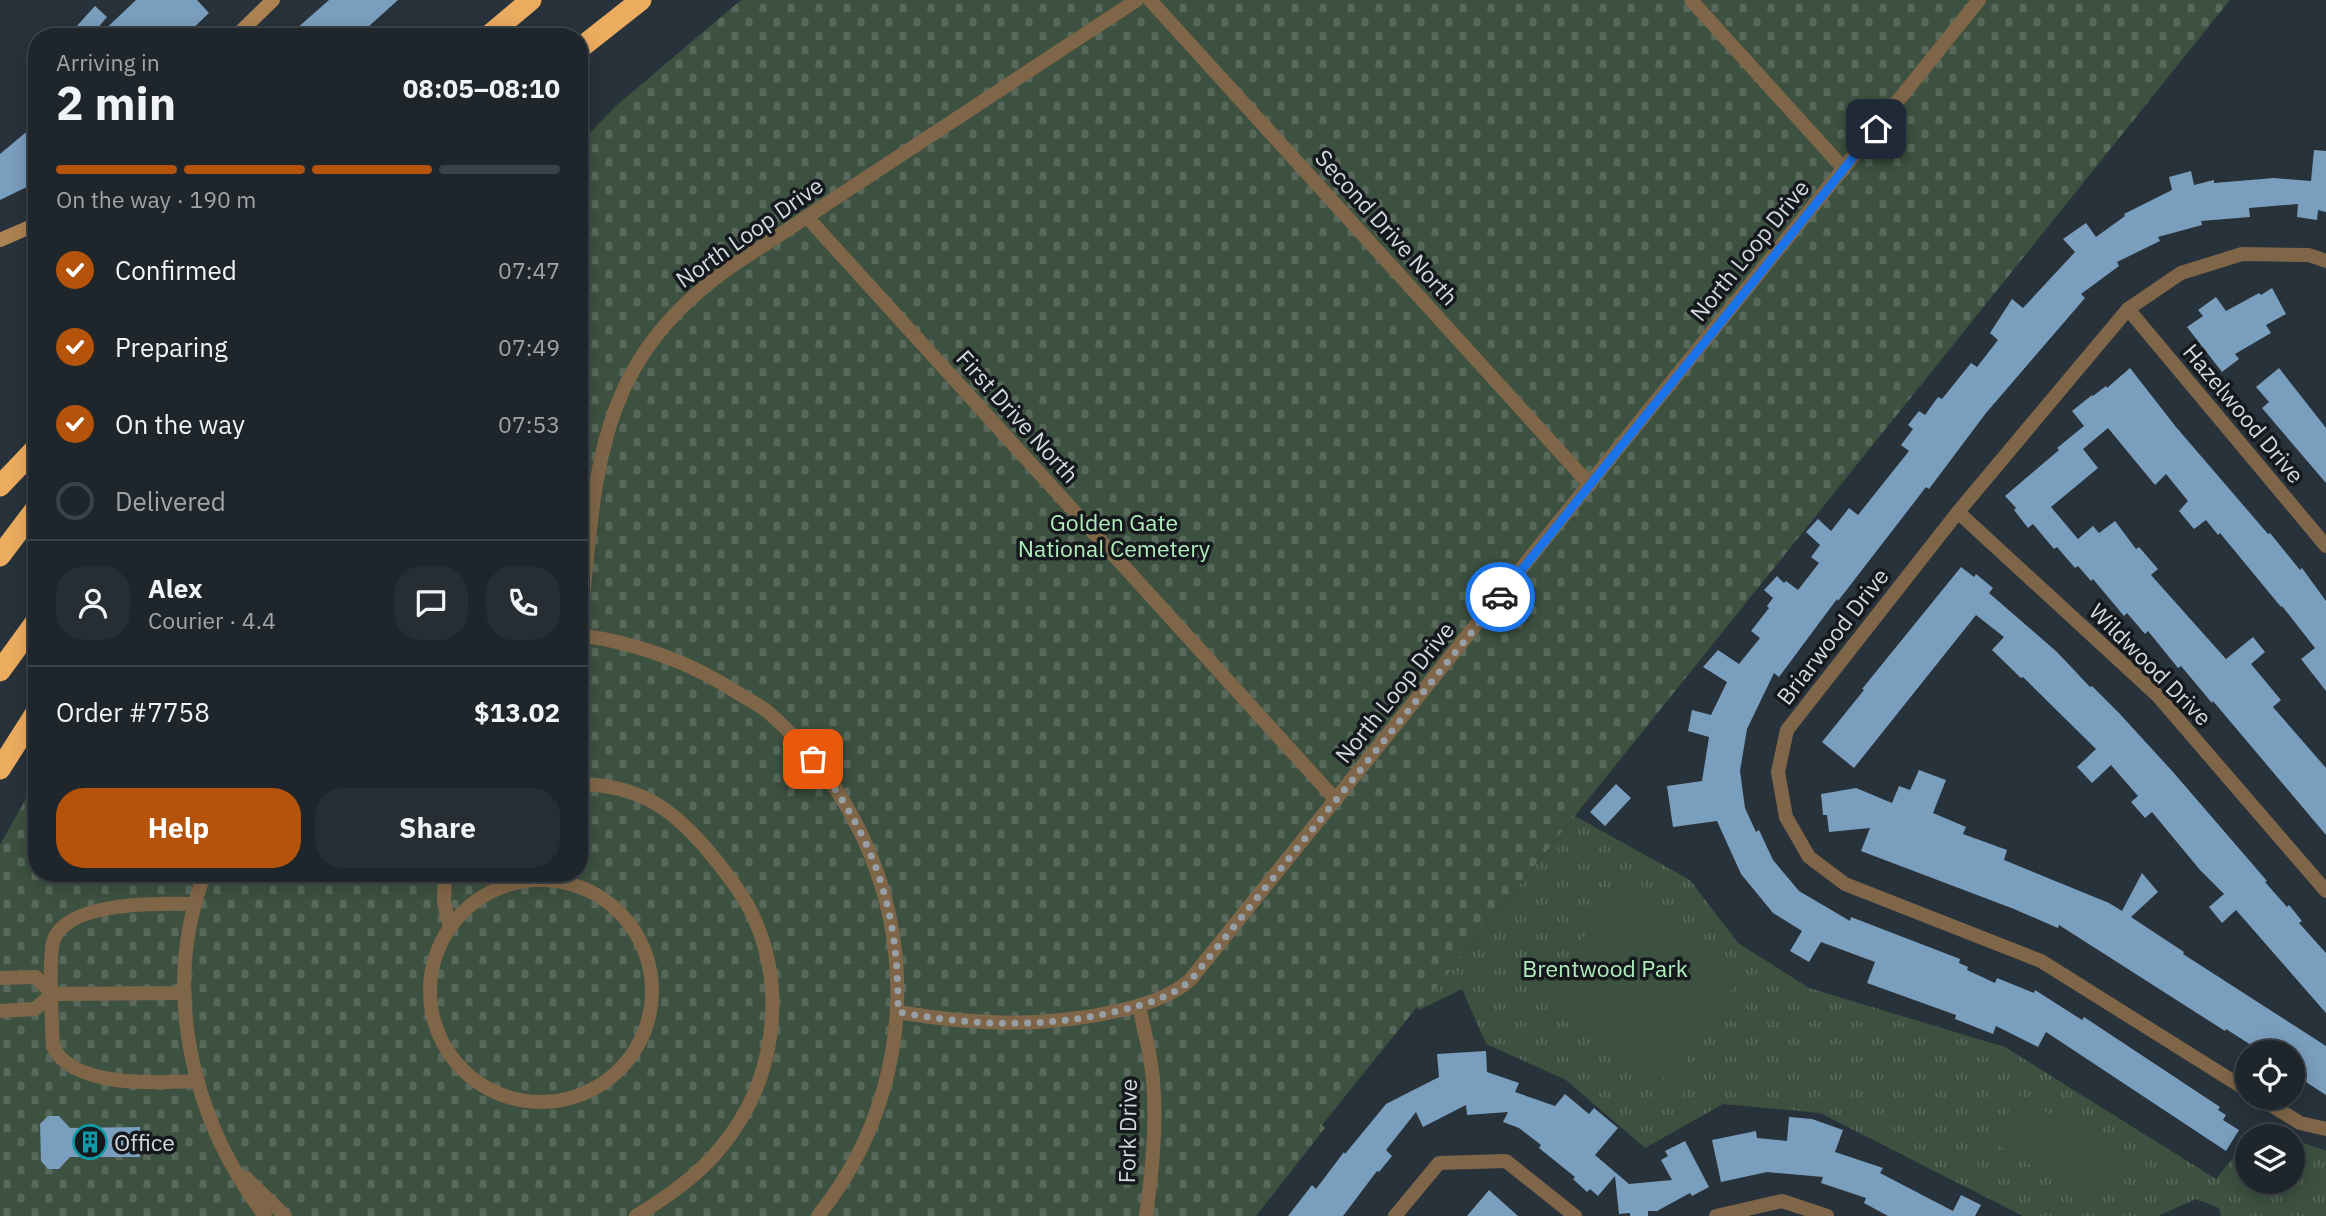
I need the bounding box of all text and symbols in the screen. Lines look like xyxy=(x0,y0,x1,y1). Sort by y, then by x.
text: Arriving in xyxy=(56,47,160,77)
text: 08:05–08:10 xyxy=(403,71,560,105)
text: 2 min xyxy=(56,73,176,133)
pin xyxy=(1846,99,1906,159)
icon: home xyxy=(1857,110,1895,148)
street label: Second Drive North xyxy=(1309,143,1465,311)
street label: North Loop Drive xyxy=(669,170,829,294)
street label: North Loop Drive xyxy=(1683,173,1815,327)
text: On the way · 190 m xyxy=(56,184,256,214)
icon: check xyxy=(56,251,94,289)
text: Confirmed xyxy=(115,253,237,287)
text: 07:47 xyxy=(498,255,560,285)
icon: check xyxy=(56,328,94,366)
text: Preparing xyxy=(115,330,228,364)
text: 07:49 xyxy=(498,332,560,362)
street label: Hazelwood Drive xyxy=(2177,337,2311,489)
street label: First Drive North xyxy=(950,343,1086,489)
icon: check xyxy=(56,405,94,443)
text: On the way xyxy=(115,407,245,441)
text: 07:53 xyxy=(498,409,560,439)
text: Delivered xyxy=(115,484,226,518)
park label: Golden Gate National Cemetery xyxy=(1018,507,1211,563)
courier xyxy=(1465,562,1535,632)
street label: Briarwood Drive xyxy=(1769,562,1895,710)
button: person xyxy=(56,566,130,640)
button: chat xyxy=(394,566,468,640)
button: phone xyxy=(486,566,560,640)
text: Alex xyxy=(148,571,202,605)
icon: car xyxy=(1481,578,1519,616)
street label: Wildwood Drive xyxy=(2083,596,2219,732)
text: Courier · 4.4 xyxy=(148,605,276,635)
street label: North Loop Drive xyxy=(1328,615,1460,769)
text: Order #7758 xyxy=(56,695,210,729)
text: $13.02 xyxy=(474,695,560,729)
pin xyxy=(783,729,843,789)
icon: bag xyxy=(794,740,832,778)
button: Help xyxy=(56,788,301,868)
button: Share xyxy=(315,788,560,868)
park label: Brentwood Park xyxy=(1522,953,1688,983)
map controls xyxy=(2235,1040,2305,1194)
button: locate xyxy=(2235,1040,2305,1110)
street label: Fork Drive xyxy=(1111,1078,1143,1184)
building icon: Office xyxy=(71,1123,109,1161)
button: layers xyxy=(2235,1124,2305,1194)
place label: Office xyxy=(114,1127,175,1157)

